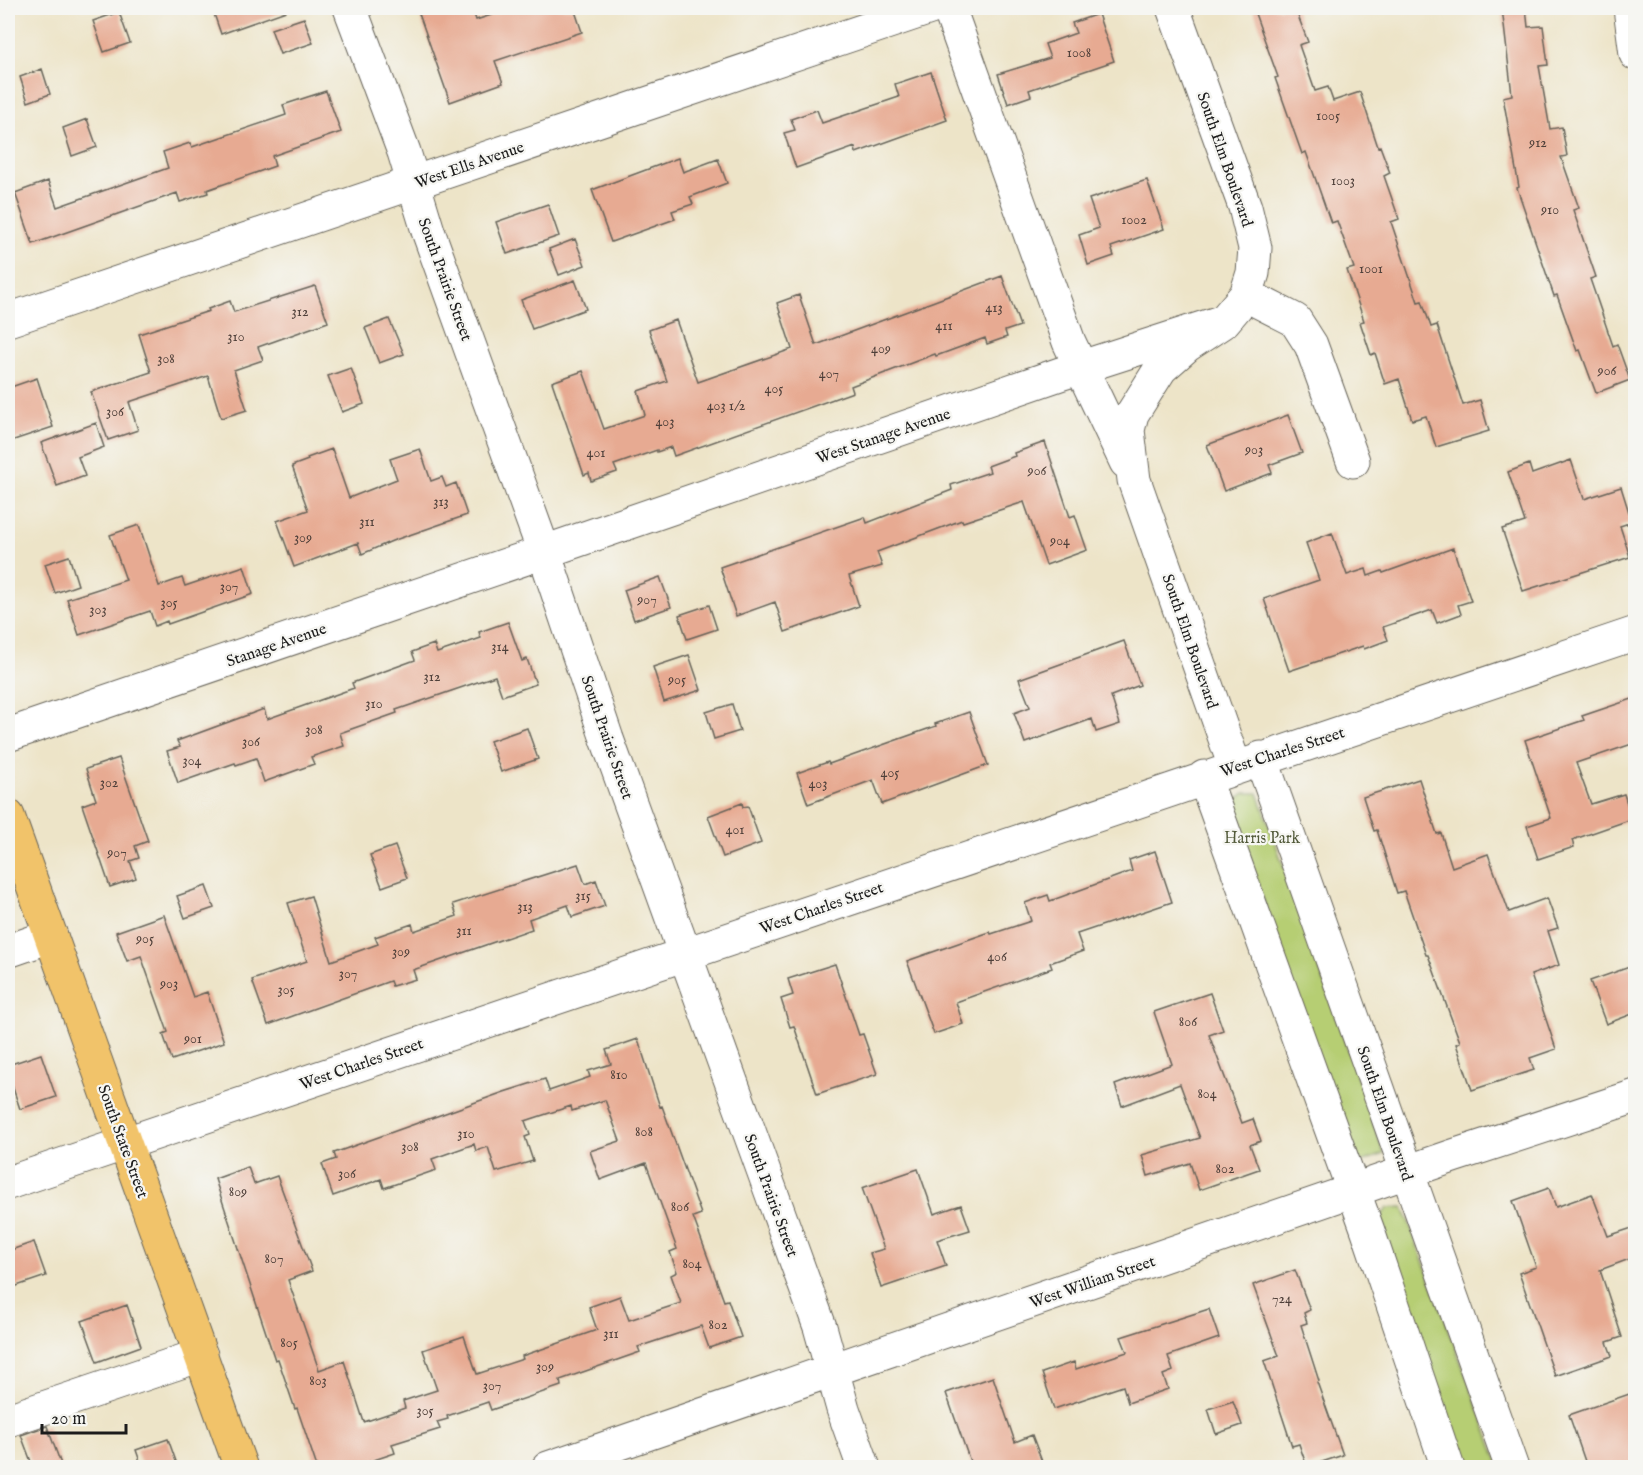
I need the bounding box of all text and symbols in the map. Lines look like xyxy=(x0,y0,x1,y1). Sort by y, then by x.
house number: 1008 xyxy=(1067,44,1091,62)
street label: South Elm Boulevard xyxy=(1192,90,1257,230)
house number: 1005 xyxy=(1316,107,1340,125)
house number: 912 xyxy=(1528,134,1547,152)
street label: West Ells Avenue xyxy=(412,138,527,194)
house number: 1003 xyxy=(1331,172,1355,190)
house number: 910 xyxy=(1540,201,1559,219)
house number: 1002 xyxy=(1121,211,1147,229)
street label: South Prairie Street xyxy=(413,215,476,344)
house number: 1001 xyxy=(1359,260,1383,278)
house number: 413 xyxy=(985,299,1003,317)
house number: 312 xyxy=(291,303,309,321)
house number: 411 xyxy=(935,317,953,335)
house number: 310 xyxy=(227,328,245,346)
house number: 409 xyxy=(871,340,891,358)
house number: 308 xyxy=(157,350,175,368)
house number: 906 xyxy=(1597,362,1618,380)
house number: 407 xyxy=(819,365,839,383)
house number: 405 xyxy=(765,380,783,398)
house number: 403 1/2 xyxy=(707,397,746,415)
house number: 306 xyxy=(106,403,125,421)
street label: West Stanage Avenue xyxy=(814,405,953,469)
house number: 403 xyxy=(656,413,674,431)
house number: 903 xyxy=(1244,441,1263,459)
house number: 401 xyxy=(587,444,605,462)
house number: 906 xyxy=(1027,462,1048,480)
house number: 313 xyxy=(433,493,449,511)
house number: 311 xyxy=(359,513,375,531)
house number: 309 xyxy=(294,529,312,547)
house number: 904 xyxy=(1049,532,1070,550)
street label: South Elm Boulevard xyxy=(1157,572,1222,712)
house number: 307 xyxy=(220,578,238,596)
house number: 907 xyxy=(636,591,657,609)
house number: 305 xyxy=(160,594,178,612)
house number: 303 xyxy=(89,601,107,619)
street label: Stanage Avenue xyxy=(224,619,329,672)
house number: 314 xyxy=(491,638,509,656)
house number: 312 xyxy=(423,668,441,686)
house number: 905 xyxy=(667,671,686,689)
street label: South Prairie Street xyxy=(576,673,637,803)
house number: 310 xyxy=(365,695,383,713)
house number: 308 xyxy=(305,721,323,739)
street label: West Charles Street xyxy=(1218,723,1348,782)
house number: 306 xyxy=(242,733,261,751)
house number: 304 xyxy=(183,752,202,770)
house number: 405 xyxy=(881,764,899,782)
house number: 302 xyxy=(100,774,119,792)
house number: 403 xyxy=(809,775,827,793)
house number: 401 xyxy=(726,821,744,839)
park label: Harris Park xyxy=(1224,829,1301,849)
house number: 907 xyxy=(106,844,127,862)
street label: West Charles Street xyxy=(757,878,887,939)
house number: 315 xyxy=(575,887,591,905)
house number: 313 xyxy=(517,898,533,916)
house number: 311 xyxy=(456,922,472,940)
house number: 905 xyxy=(135,930,154,948)
house number: 309 xyxy=(392,943,410,961)
house number: 406 xyxy=(987,948,1008,966)
house number: 307 xyxy=(339,965,357,983)
house number: 903 xyxy=(159,975,178,993)
house number: 305 xyxy=(277,981,295,999)
house number: 806 xyxy=(1179,1013,1198,1031)
house number: 901 xyxy=(183,1030,202,1048)
street label: West Charles Street xyxy=(297,1034,427,1095)
street label: South Elm Boulevard xyxy=(1352,1044,1417,1184)
house number: 810 xyxy=(610,1066,628,1084)
street label: South State Street xyxy=(92,1082,152,1202)
house number: 804 xyxy=(1197,1085,1217,1103)
house number: 808 xyxy=(635,1123,653,1141)
house number: 310 xyxy=(457,1125,475,1143)
street label: South Prairie Street xyxy=(739,1131,802,1260)
house number: 308 xyxy=(401,1138,419,1156)
house number: 802 xyxy=(1216,1160,1235,1178)
house number: 306 xyxy=(338,1165,357,1183)
house number: 809 xyxy=(229,1183,247,1201)
house number: 806 xyxy=(671,1198,690,1216)
house number: 807 xyxy=(265,1250,283,1268)
street label: West William Street xyxy=(1027,1252,1159,1314)
house number: 804 xyxy=(682,1255,702,1273)
house number: 724 xyxy=(1272,1290,1292,1308)
house number: 802 xyxy=(709,1316,728,1334)
house number: 311 xyxy=(603,1325,619,1343)
house number: 805 xyxy=(280,1334,298,1352)
house number: 309 xyxy=(536,1358,554,1376)
house number: 803 xyxy=(309,1372,327,1390)
house number: 307 xyxy=(483,1377,501,1395)
scale bar xyxy=(42,1397,126,1435)
house number: 305 xyxy=(416,1402,434,1420)
text: 20 m xyxy=(51,1408,86,1431)

